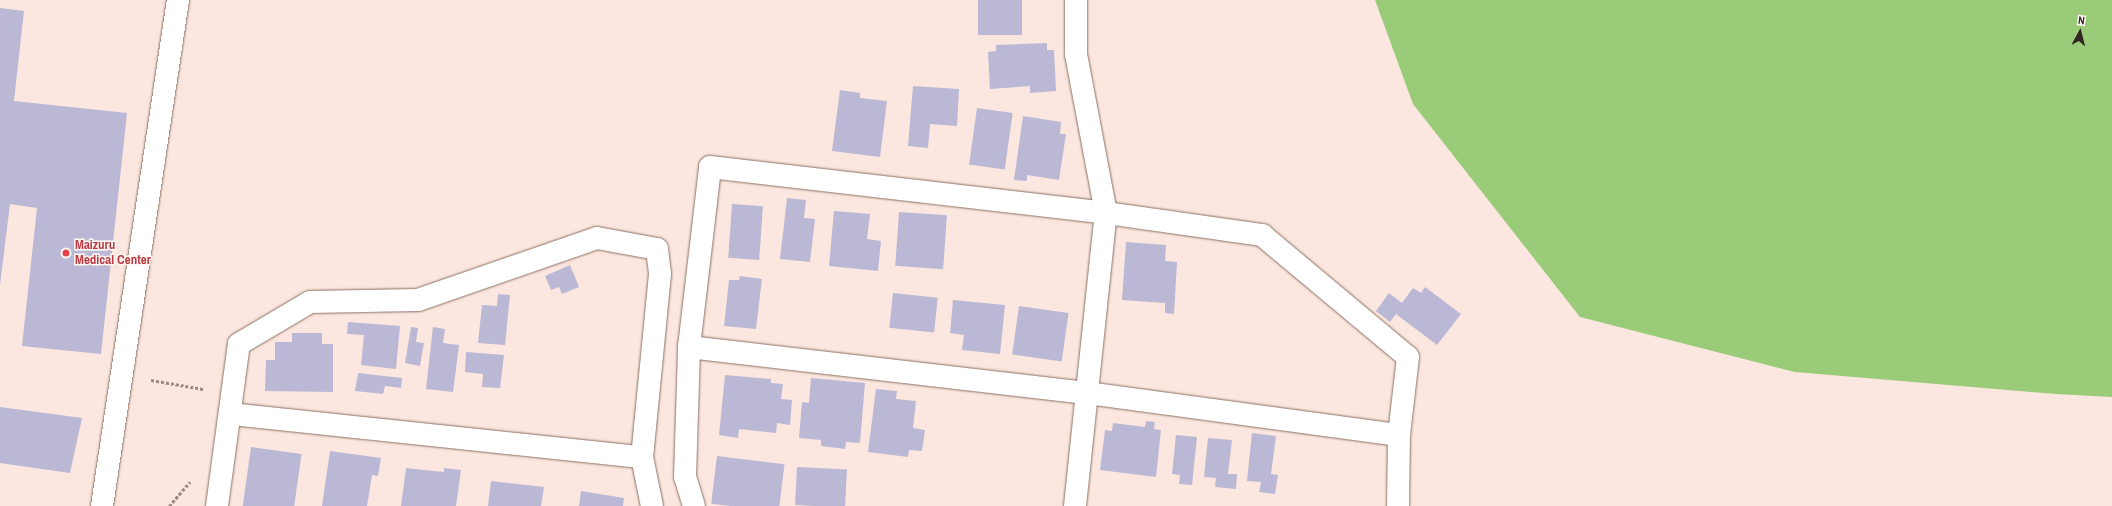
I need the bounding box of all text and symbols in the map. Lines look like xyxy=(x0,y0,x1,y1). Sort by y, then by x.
north arrow xyxy=(2060,12,2100,52)
text: N xyxy=(2077,13,2086,27)
place label: Maizuru Medical Center xyxy=(75,238,151,269)
marker: Maizuru Medical Center xyxy=(60,247,72,259)

